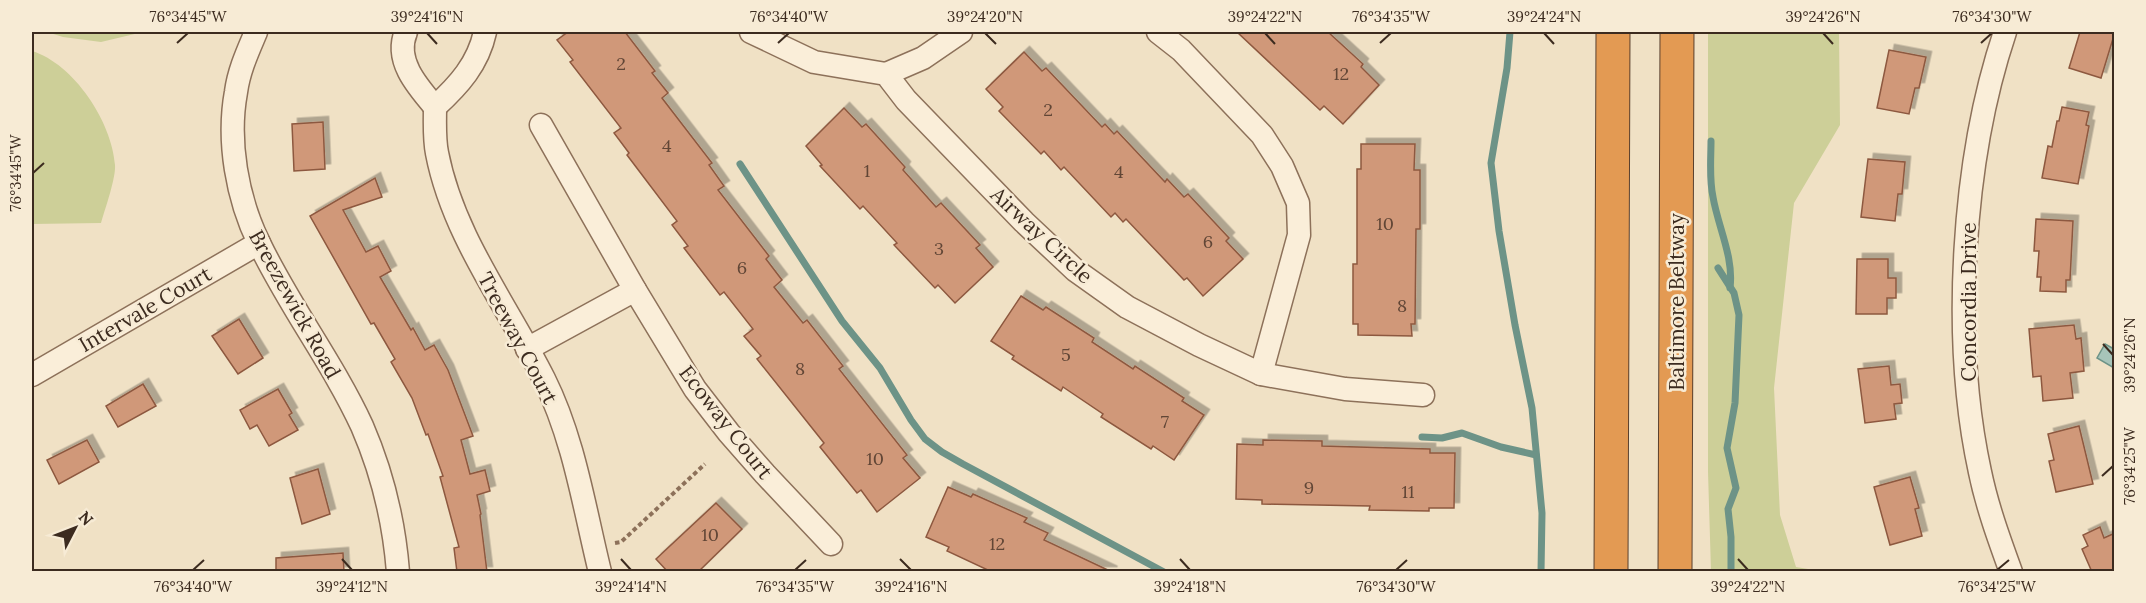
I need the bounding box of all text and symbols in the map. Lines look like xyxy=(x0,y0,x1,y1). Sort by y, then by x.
text: 76°34'45"W xyxy=(150,7,227,26)
text: 39°24'16"N xyxy=(391,7,463,26)
text: 76°34'40"W xyxy=(750,7,829,26)
text: 39°24'20"N xyxy=(947,7,1023,26)
text: 39°24'22"N xyxy=(1228,7,1302,26)
text: 76°34'35"W xyxy=(1352,7,1431,26)
text: 39°24'24"N xyxy=(1507,7,1581,26)
text: 39°24'26"N xyxy=(1785,7,1861,26)
text: 76°34'30"W xyxy=(1953,7,2033,26)
house number: 2 xyxy=(616,52,626,75)
house number: 12 xyxy=(1333,62,1349,85)
house number: 2 xyxy=(1043,98,1053,121)
text: 76°34'45"W xyxy=(6,134,25,211)
house number: 4 xyxy=(662,134,672,157)
house number: 1 xyxy=(864,159,870,182)
house number: 4 xyxy=(1114,160,1124,183)
street label: Airway Circle xyxy=(985,180,1099,289)
house number: 10 xyxy=(1376,212,1394,235)
street label: Baltimore Beltway xyxy=(1663,213,1690,391)
street label: Concordia Drive xyxy=(1955,222,1982,382)
street label: Breezewick Road xyxy=(243,225,347,383)
house number: 6 xyxy=(1203,230,1213,253)
house number: 3 xyxy=(934,237,944,260)
house number: 6 xyxy=(737,256,747,279)
street label: Intervale Court xyxy=(74,260,217,358)
street label: Treeway Court xyxy=(472,267,564,409)
house number: 8 xyxy=(1397,294,1407,317)
text: 39°24'26"N xyxy=(2120,317,2139,393)
house number: 5 xyxy=(1061,343,1071,366)
house number: 8 xyxy=(795,357,805,380)
street label: Ecoway Court xyxy=(673,360,779,485)
house number: 7 xyxy=(1161,410,1169,433)
text: 76°34'25"W xyxy=(2120,426,2139,505)
house number: 10 xyxy=(866,447,884,470)
house number: 9 xyxy=(1304,476,1314,499)
house number: 11 xyxy=(1401,480,1415,503)
north arrow xyxy=(45,498,105,558)
text: N xyxy=(75,507,98,529)
house number: 10 xyxy=(701,523,719,546)
house number: 12 xyxy=(989,532,1005,555)
text: 76°34'40"W xyxy=(154,577,233,596)
text: 39°24'12"N xyxy=(316,577,388,596)
text: 39°24'14"N xyxy=(595,577,667,596)
text: 76°34'35"W xyxy=(756,577,835,596)
text: 39°24'16"N xyxy=(875,577,947,596)
text: 39°24'18"N xyxy=(1154,577,1226,596)
text: 76°34'30"W xyxy=(1357,577,1437,596)
text: 39°24'22"N xyxy=(1711,577,1785,596)
text: 76°34'25"W xyxy=(1958,577,2037,596)

